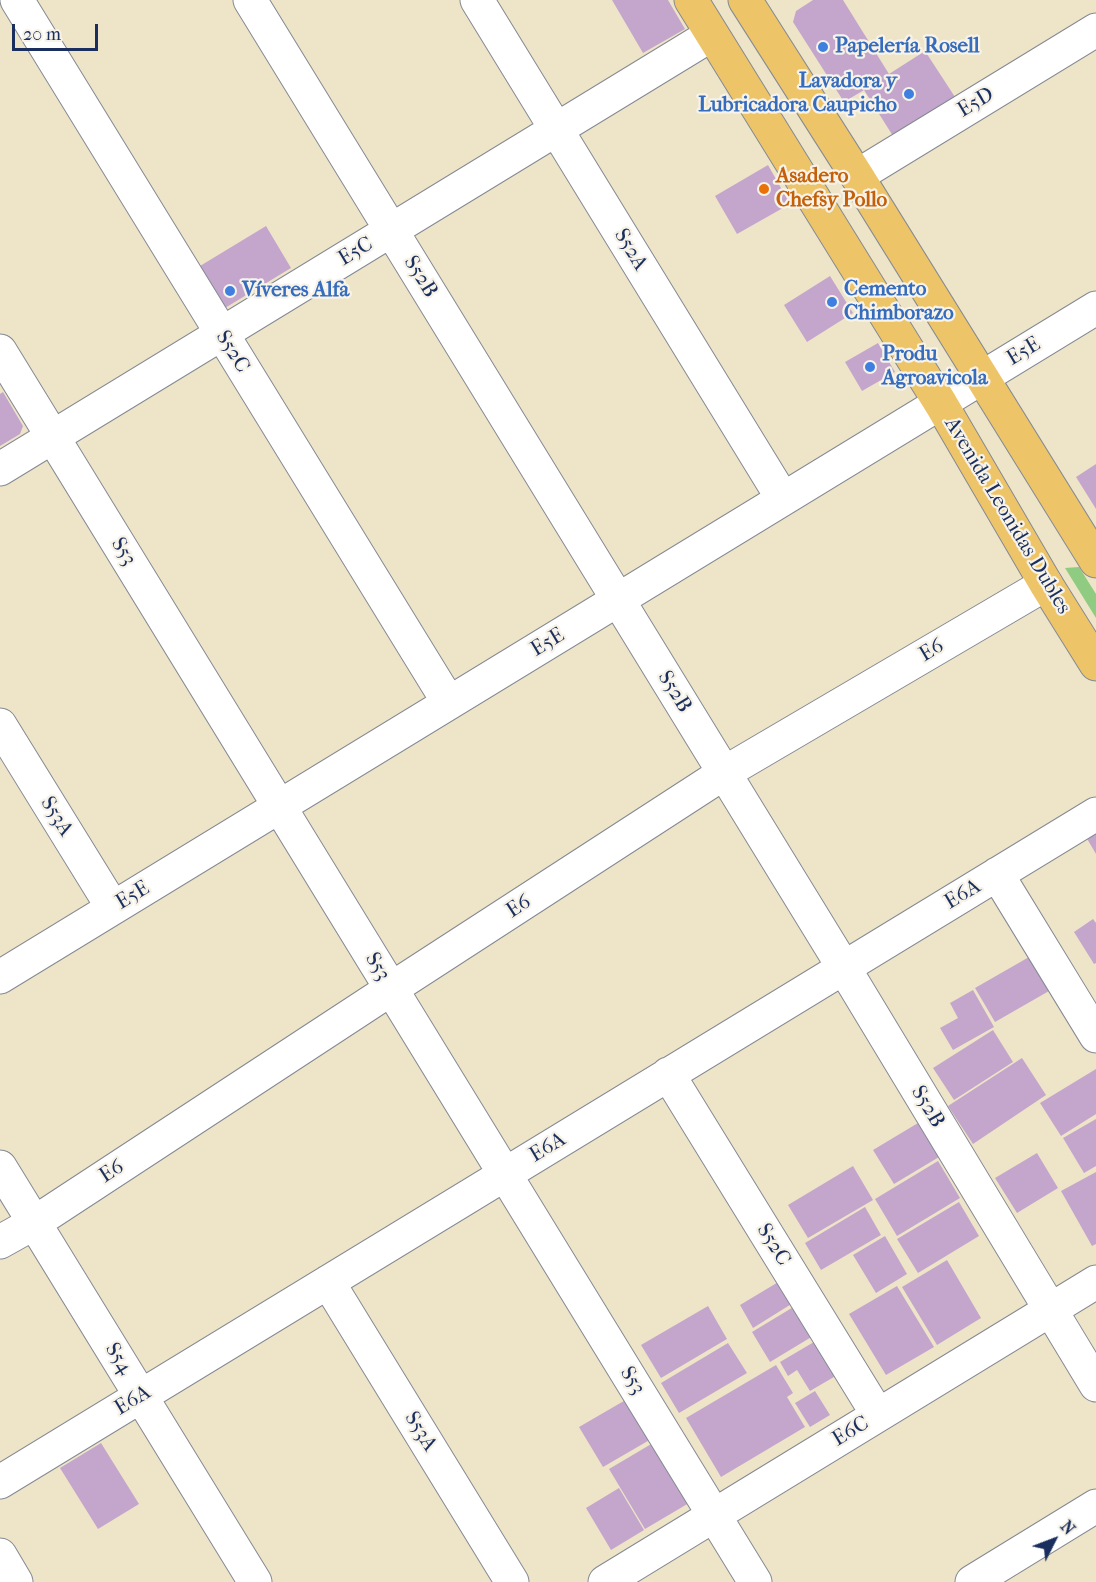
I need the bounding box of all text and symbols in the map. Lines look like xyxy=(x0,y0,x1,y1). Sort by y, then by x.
scale bar xyxy=(15,12,100,50)
text: 20 m xyxy=(23,24,61,45)
place label: Papelería Rosell xyxy=(835,34,980,60)
marker: Papelería Rosell xyxy=(816,40,830,54)
place label: Lavadora y Lubricadora Caupicho xyxy=(698,69,897,119)
street label: E5D xyxy=(953,82,999,124)
marker: Lavadora y Lubricadora Caupicho xyxy=(902,87,916,101)
place label: Asadero Chefsy Pollo xyxy=(776,164,887,214)
marker: Asadero Chefsy Pollo xyxy=(757,182,771,196)
street label: S52A xyxy=(608,225,652,275)
street label: E5C xyxy=(334,232,378,272)
street label: S52B xyxy=(398,252,442,302)
place label: Cemento Chimborazo xyxy=(844,277,954,327)
place label: Víveres Alfa xyxy=(242,278,349,304)
marker: Víveres Alfa xyxy=(223,284,237,298)
marker: Cemento Chimborazo xyxy=(825,295,839,309)
street label: S52C xyxy=(209,326,255,378)
street label: E5E xyxy=(1003,332,1045,372)
place label: Produ Agroavicola xyxy=(882,342,988,392)
marker: Produ Agroavicola xyxy=(863,360,877,374)
street label: Avenida Leonidas Dubles xyxy=(938,413,1076,619)
street label: S53 xyxy=(105,533,141,571)
street label: E5E xyxy=(527,623,569,663)
street label: E6 xyxy=(915,634,949,668)
street label: S52B xyxy=(652,667,696,717)
street label: S53A xyxy=(34,792,78,842)
street label: E6A xyxy=(940,874,986,916)
street label: E5E xyxy=(112,876,154,916)
street label: E6 xyxy=(502,890,536,924)
street label: S53 xyxy=(359,948,395,986)
street label: S52B xyxy=(905,1081,949,1133)
street label: E6A xyxy=(525,1127,571,1169)
street label: E6 xyxy=(95,1155,129,1189)
street label: S52C xyxy=(750,1219,796,1271)
street label: S54 xyxy=(99,1339,137,1379)
street label: S53 xyxy=(614,1362,650,1400)
street label: E6A xyxy=(110,1380,156,1422)
street label: S53A xyxy=(398,1407,442,1457)
street label: E6C xyxy=(828,1411,874,1453)
north arrow xyxy=(1024,1510,1084,1570)
text: N xyxy=(1057,1517,1079,1538)

